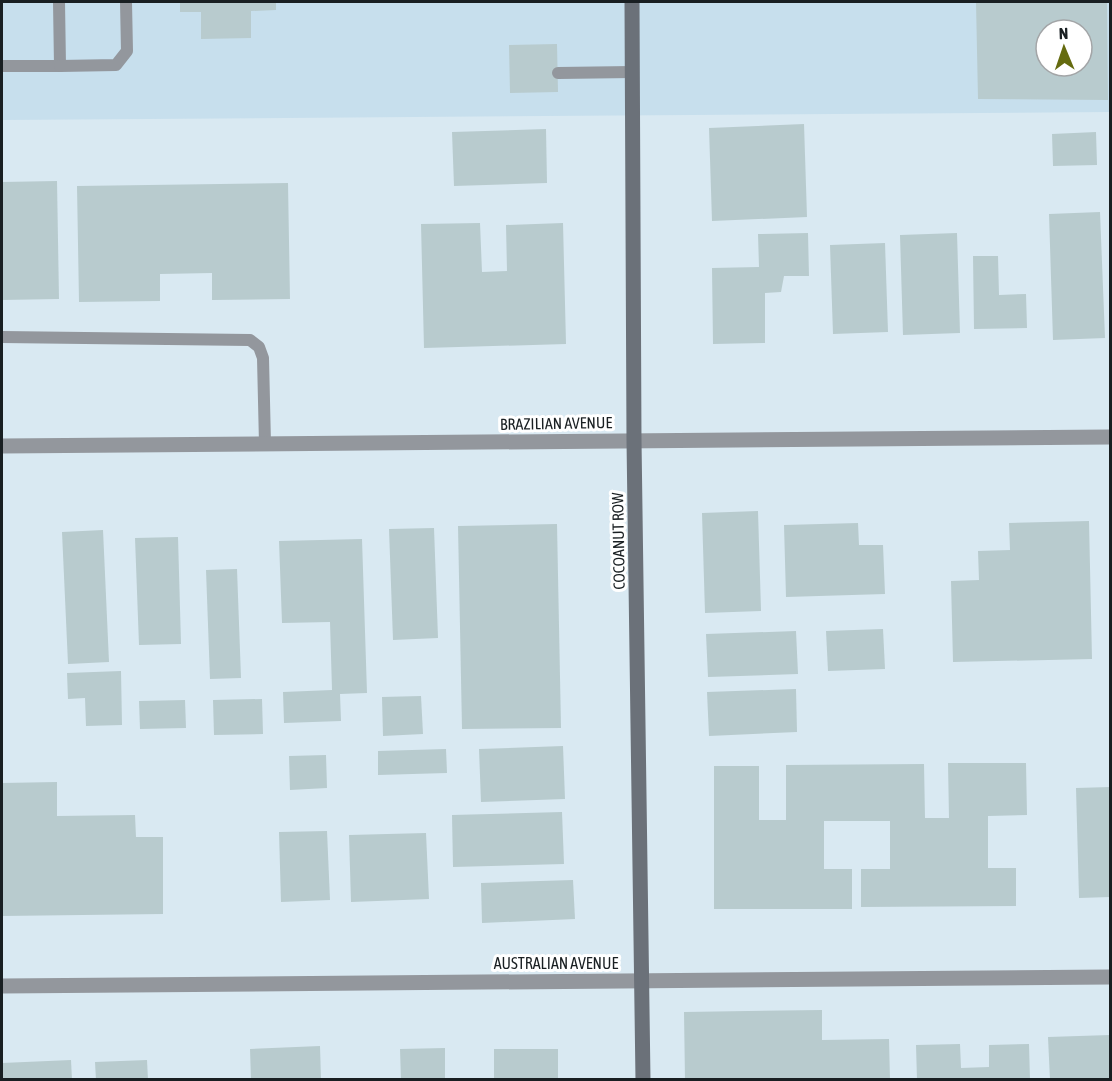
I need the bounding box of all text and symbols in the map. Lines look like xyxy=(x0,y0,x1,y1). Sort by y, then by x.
north arrow xyxy=(1034,18,1094,78)
text: N xyxy=(1058,24,1069,42)
street label: BRAZILIAN AVENUE xyxy=(500,413,612,433)
street label: COCOANUT ROW xyxy=(608,492,628,590)
street label: AUSTRALIAN AVENUE xyxy=(494,954,618,972)

